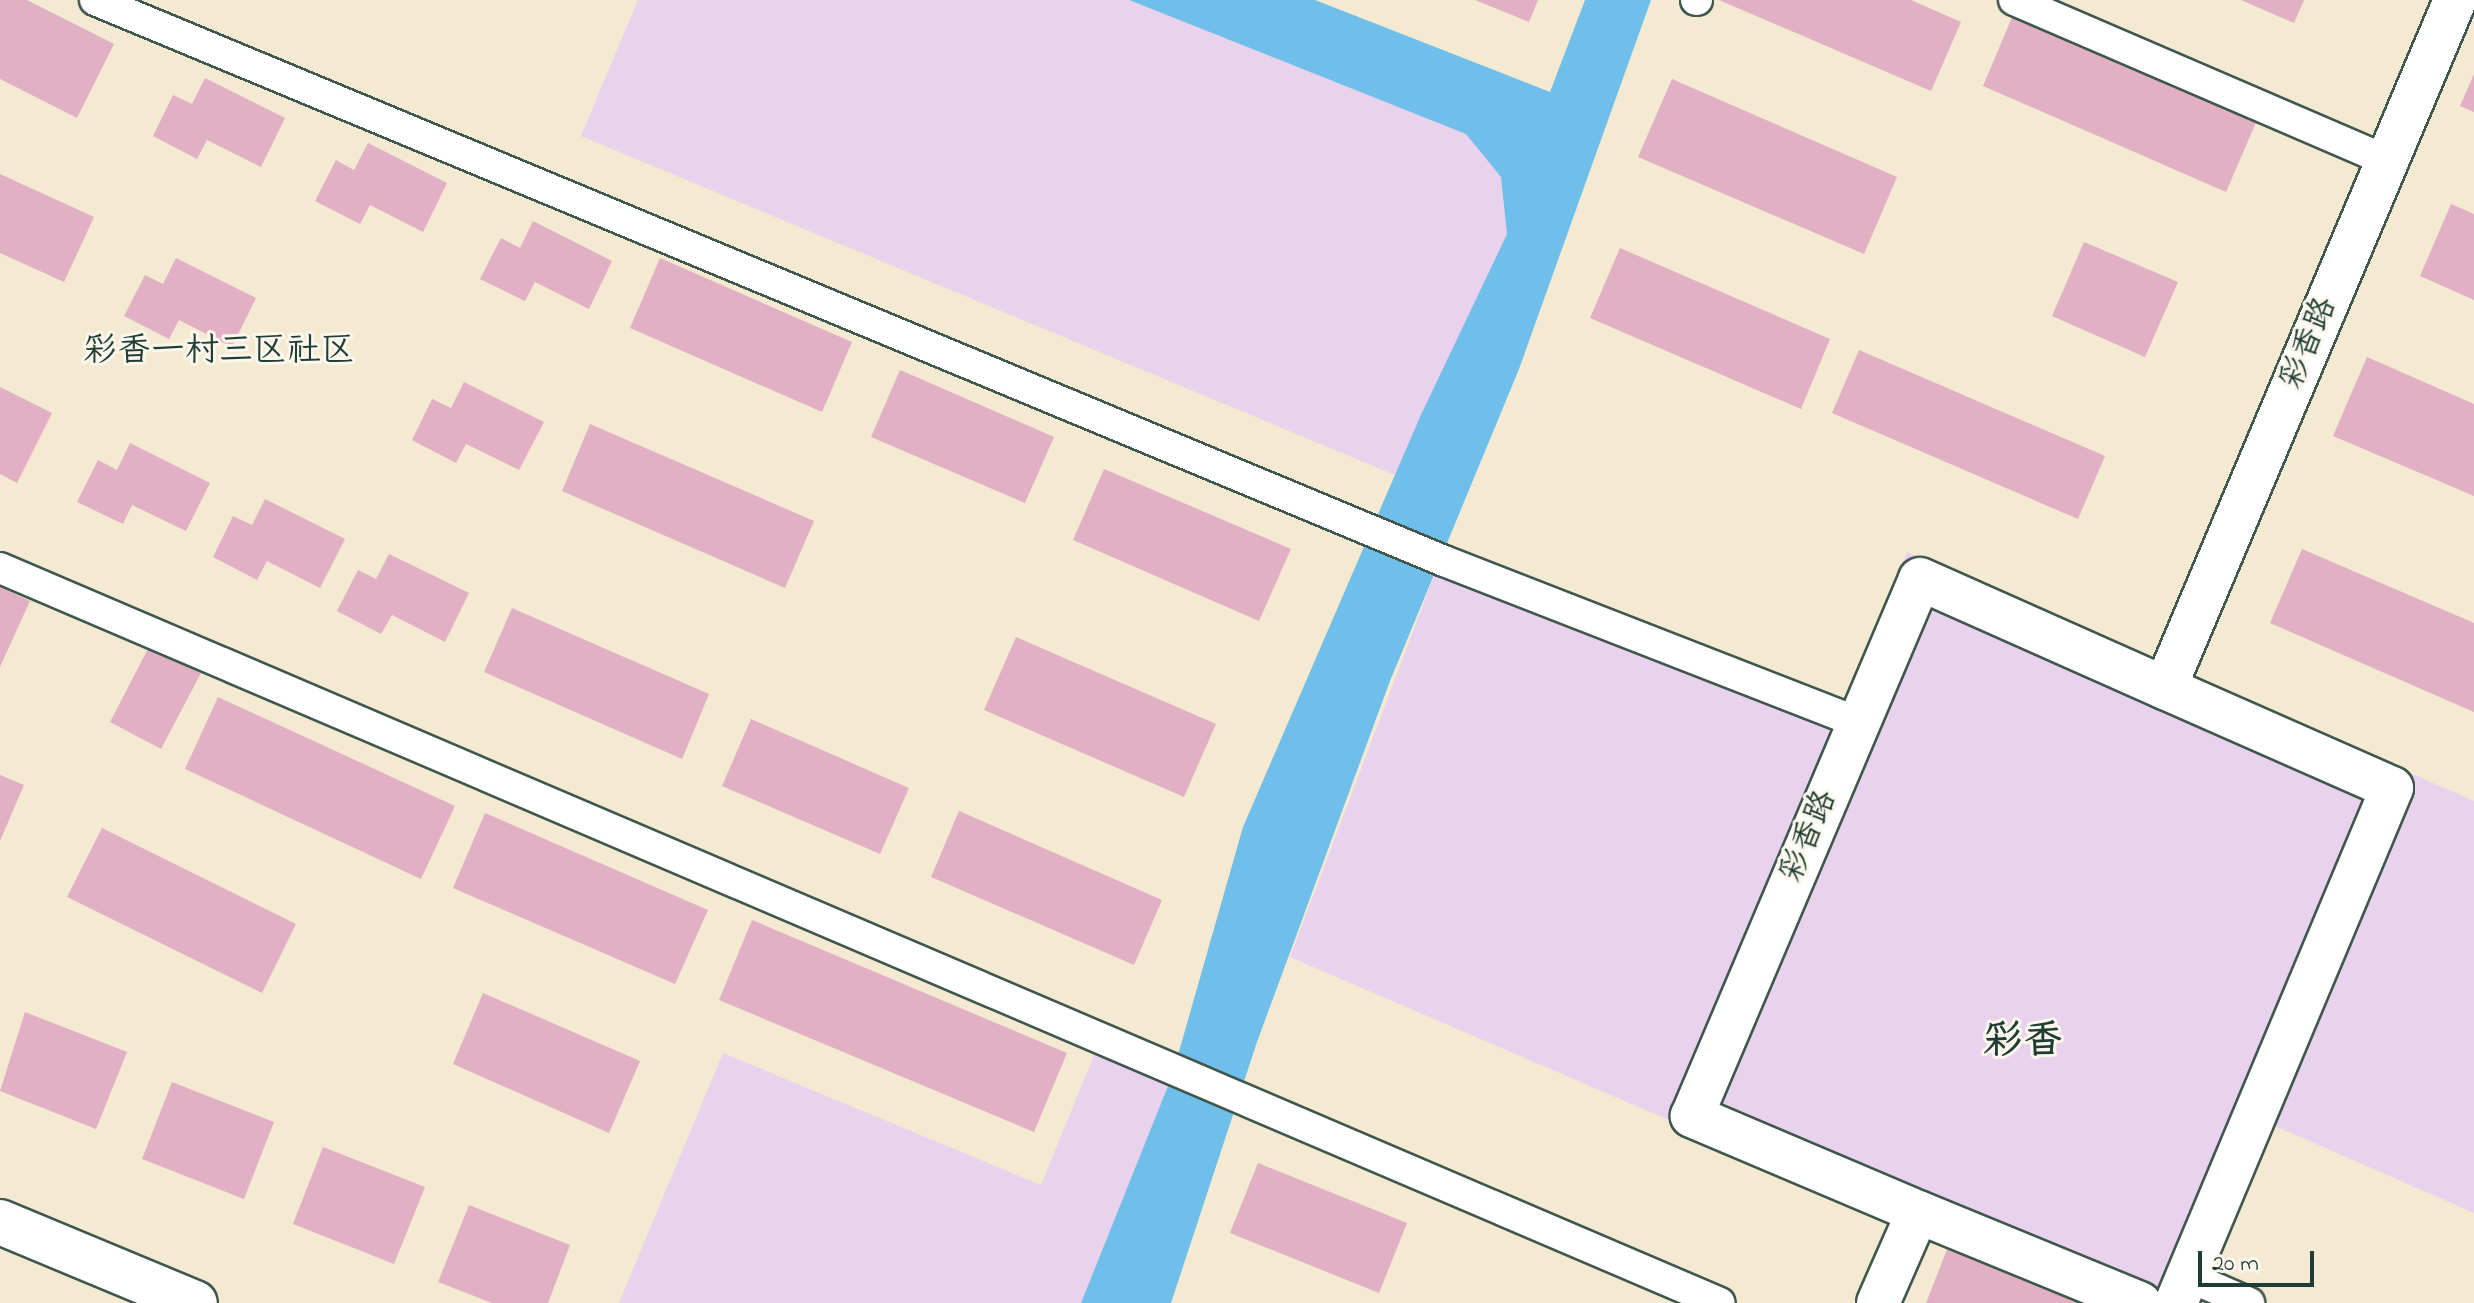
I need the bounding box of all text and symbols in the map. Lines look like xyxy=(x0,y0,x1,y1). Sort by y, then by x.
street label: 彩香路 xyxy=(2274,292,2346,396)
district label: 彩香一村三区社区 xyxy=(83,333,355,373)
street label: 彩香路 xyxy=(1774,785,1846,889)
district label: 彩香 xyxy=(1983,1019,2063,1067)
scale bar xyxy=(2202,1235,2318,1285)
text: 20 m xyxy=(2212,1247,2259,1282)

